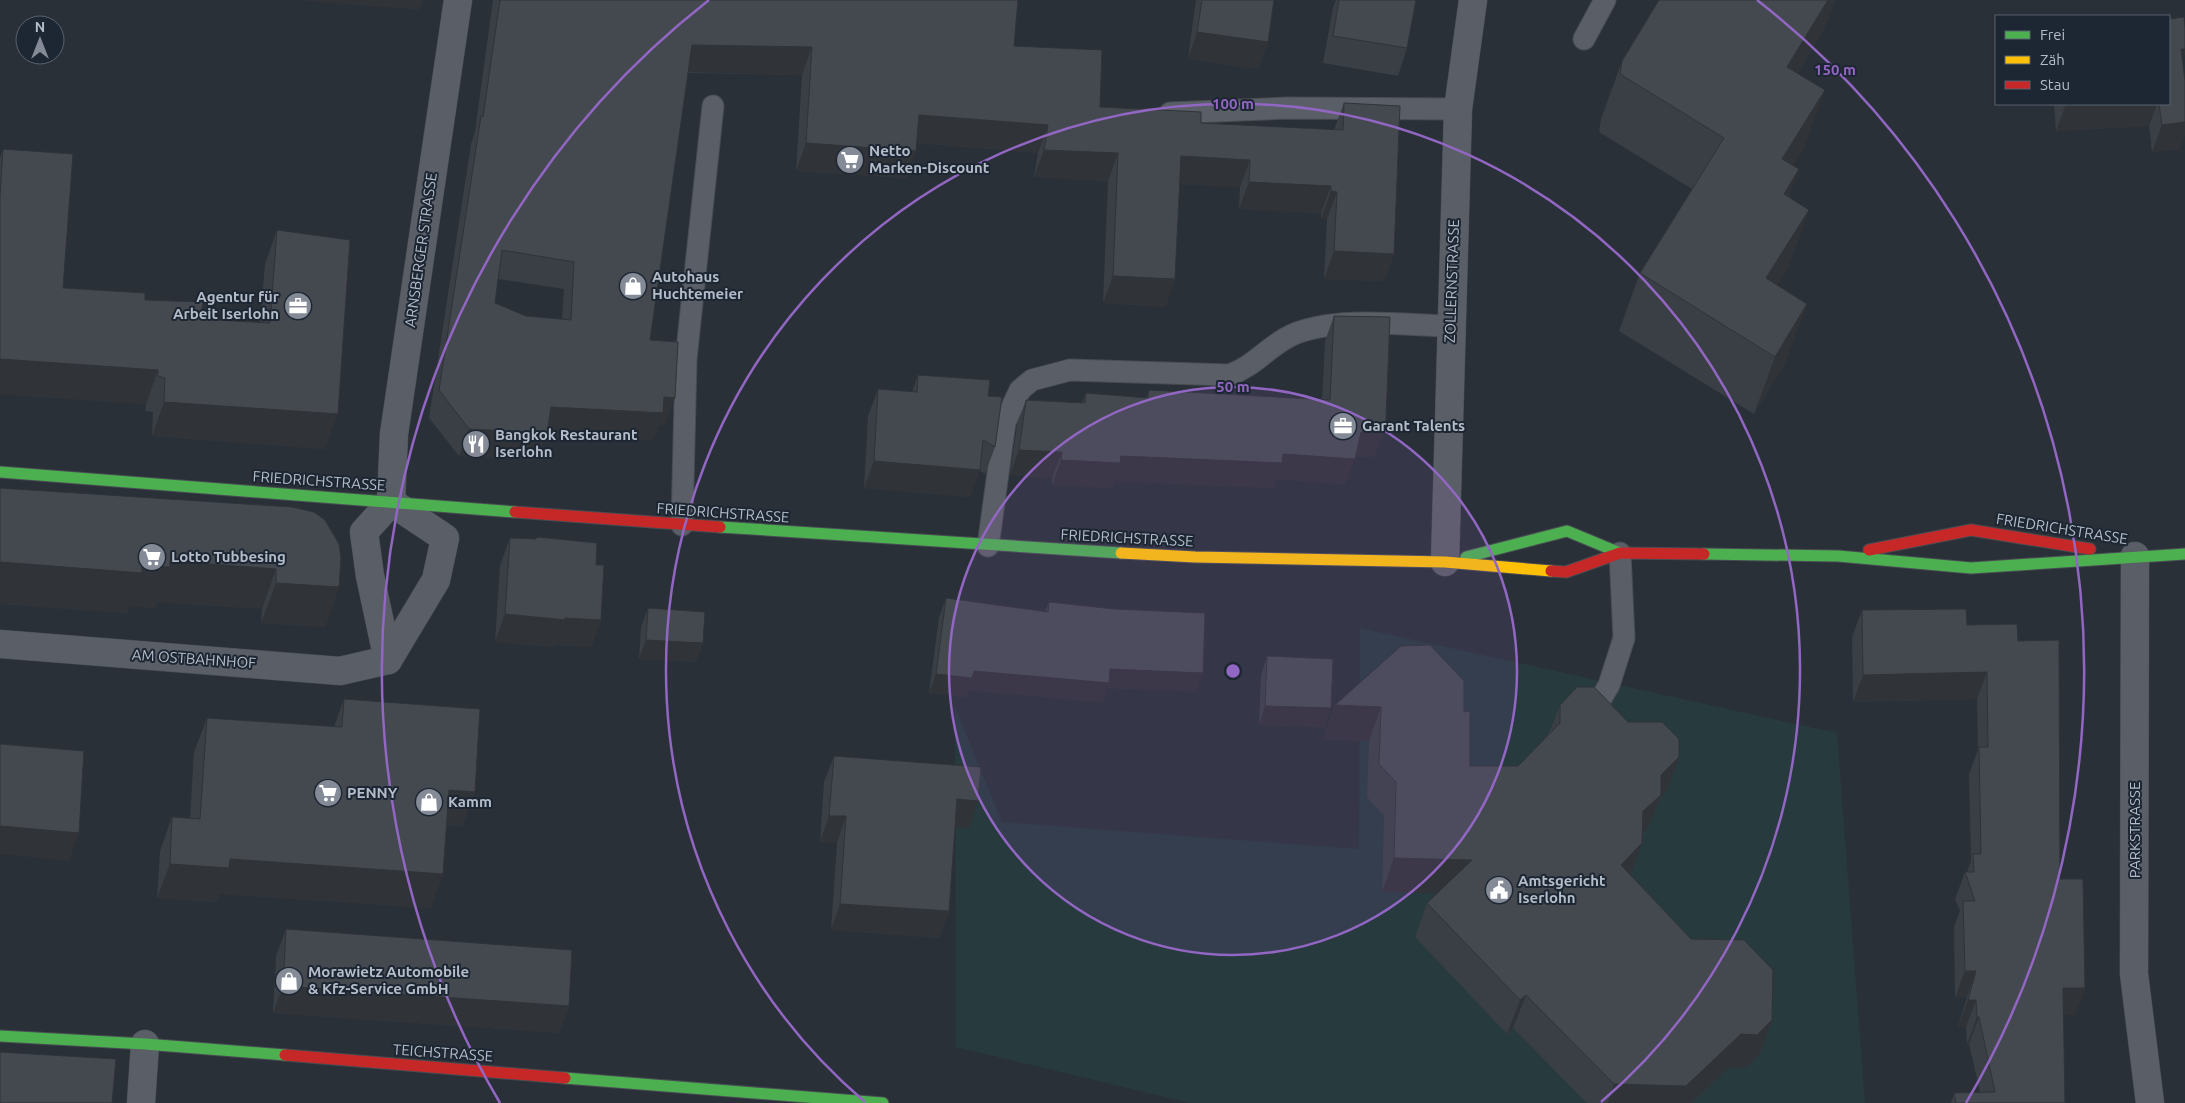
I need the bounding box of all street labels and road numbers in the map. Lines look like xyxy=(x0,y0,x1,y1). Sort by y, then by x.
street label: ARNSBERGER STRASSE xyxy=(401,171,440,328)
street label: ZOLLERNSTRASSE xyxy=(1441,219,1462,343)
street label: FRIEDRICHSTRASSE xyxy=(252,467,386,494)
street label: FRIEDRICHSTRASSE xyxy=(656,499,790,526)
street label: FRIEDRICHSTRASSE xyxy=(1995,510,2129,547)
street label: FRIEDRICHSTRASSE xyxy=(1060,526,1194,549)
street label: AM OSTBAHNHOF xyxy=(131,646,257,671)
street label: PARKSTRASSE xyxy=(2126,782,2143,878)
street label: TEICHSTRASSE xyxy=(392,1041,494,1064)

